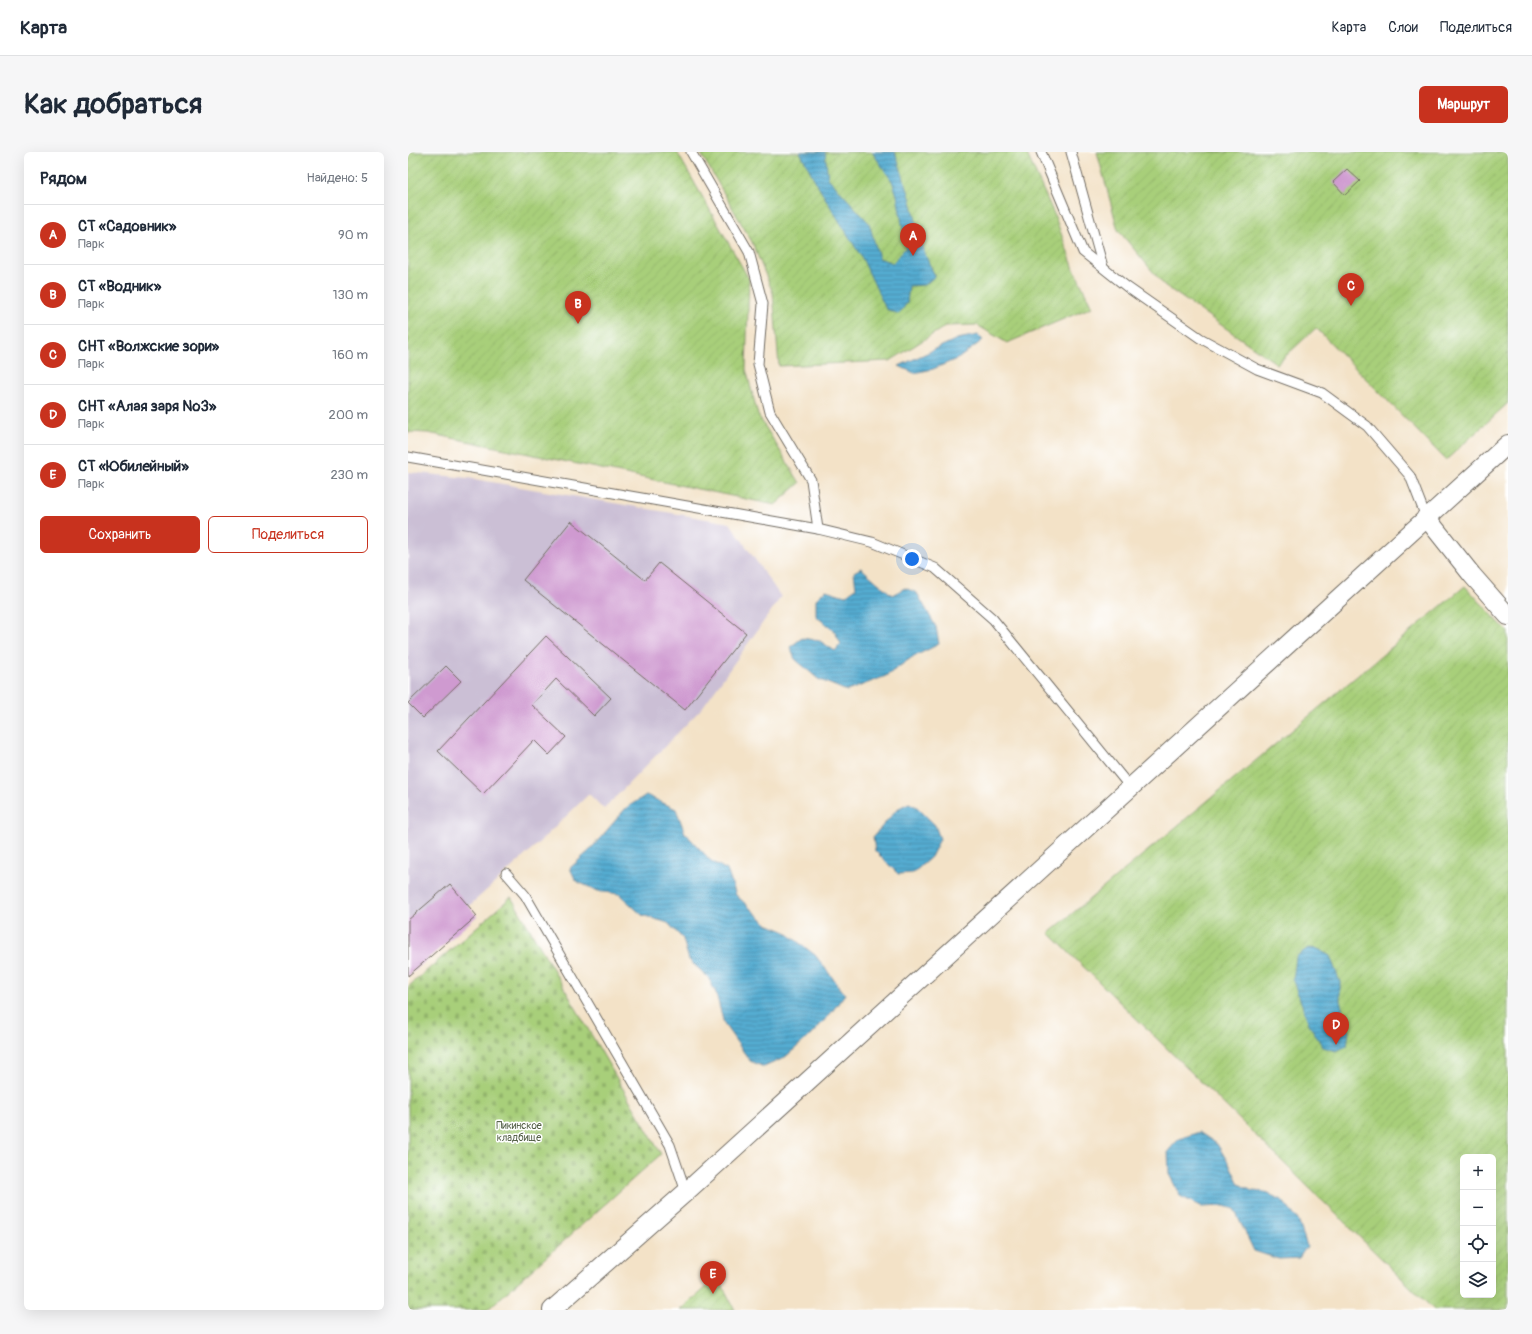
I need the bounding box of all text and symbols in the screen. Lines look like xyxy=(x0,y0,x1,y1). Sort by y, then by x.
text: Карта xyxy=(20,16,67,40)
text: Карта xyxy=(1332,19,1366,36)
text: Слои xyxy=(1388,19,1418,36)
text: Поделиться xyxy=(1440,19,1512,36)
button: Маршрут xyxy=(1419,86,1508,123)
text: Как добраться xyxy=(24,87,202,122)
text: Рядом xyxy=(40,168,87,189)
text: Найдено: 5 xyxy=(306,170,368,186)
text: СТ «Садовник» xyxy=(78,217,176,236)
pin: A xyxy=(900,223,926,256)
text: A xyxy=(49,227,57,243)
text: 90 m xyxy=(338,227,368,243)
text: Парк xyxy=(78,236,105,252)
pin: C xyxy=(1338,273,1364,306)
text: СТ «Водник» xyxy=(78,277,161,296)
text: B xyxy=(49,287,57,303)
text: 130 m xyxy=(332,287,368,303)
pin: B xyxy=(565,291,591,324)
text: Парк xyxy=(78,296,105,312)
text: СНТ «Волжские зори» xyxy=(78,337,219,356)
text: C xyxy=(49,347,57,363)
text: 160 m xyxy=(332,347,368,363)
text: Парк xyxy=(78,356,105,372)
text: СНТ «Алая заря №3» xyxy=(78,397,216,416)
text: D xyxy=(49,407,57,423)
text: 200 m xyxy=(329,407,368,423)
text: Парк xyxy=(78,416,105,432)
text: СТ «Юбилейный» xyxy=(78,457,189,476)
text: E xyxy=(50,467,56,483)
text: 230 m xyxy=(331,467,368,483)
text: Парк xyxy=(78,476,105,492)
button: Сохранить xyxy=(40,516,200,553)
button: Поделиться xyxy=(208,516,368,553)
your location xyxy=(902,549,922,569)
pin: D xyxy=(1323,1012,1349,1045)
park label: Пикинское кладбище xyxy=(496,1120,542,1144)
map controls xyxy=(1460,1154,1496,1298)
button: + xyxy=(1460,1154,1496,1190)
button: − xyxy=(1460,1190,1496,1226)
button: locate xyxy=(1460,1226,1496,1262)
pin: E xyxy=(700,1261,726,1294)
button: layers xyxy=(1460,1262,1496,1298)

